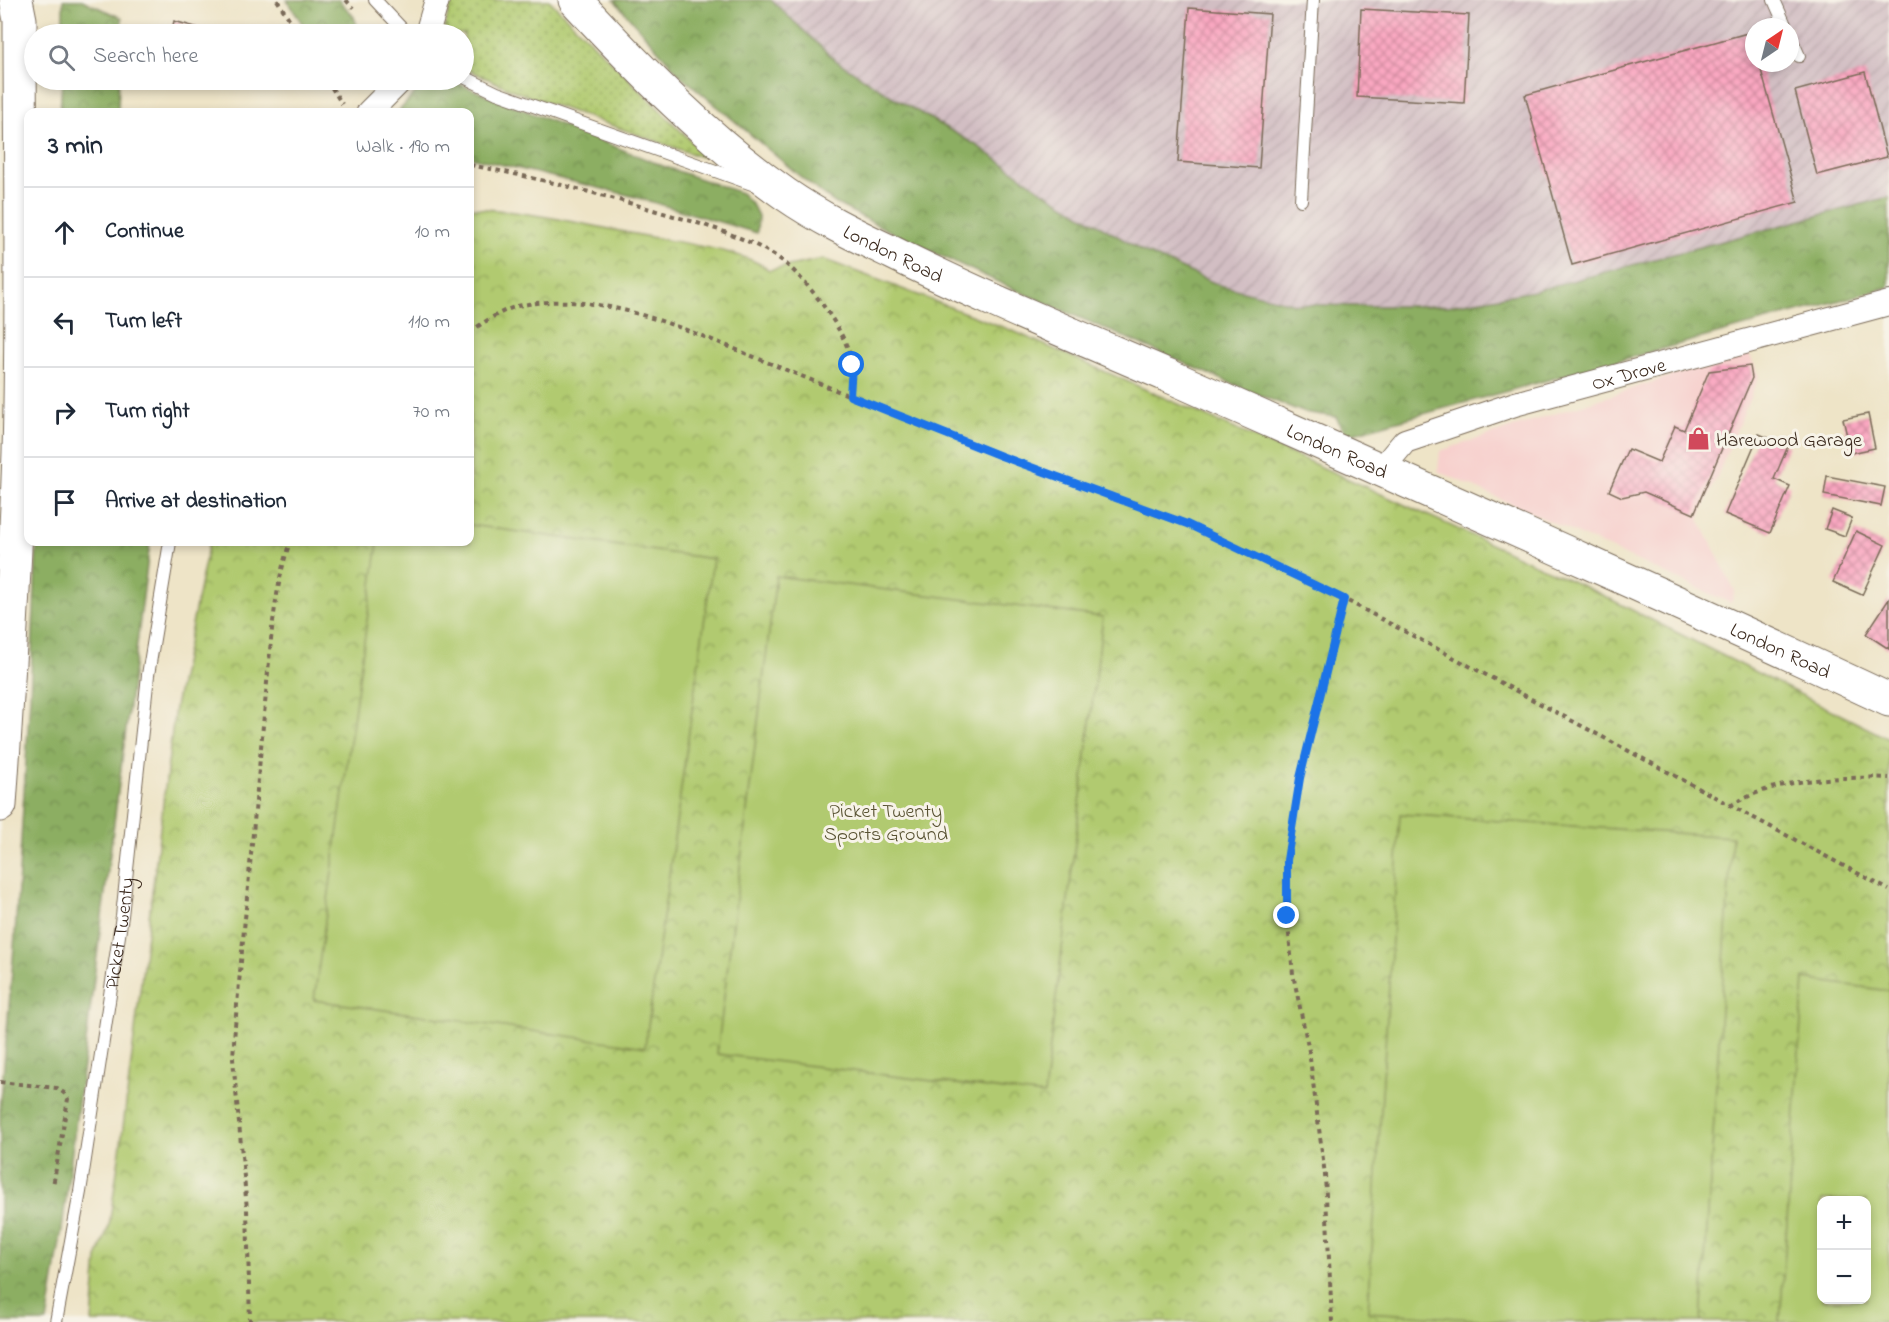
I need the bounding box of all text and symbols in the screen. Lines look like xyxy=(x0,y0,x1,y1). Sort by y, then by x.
north arrow xyxy=(1745,18,1799,72)
search box xyxy=(24,24,474,90)
icon: search xyxy=(45,41,78,74)
text: Search here xyxy=(93,41,198,73)
text: 3 min xyxy=(48,128,103,166)
text: Walk · 190 m xyxy=(356,133,450,162)
icon: ahead xyxy=(48,216,81,249)
text: Continue xyxy=(105,216,184,248)
text: 10 m xyxy=(414,218,450,247)
street label: London Road xyxy=(837,219,947,292)
icon: left xyxy=(48,306,81,339)
text: Turn left xyxy=(105,306,182,338)
text: 110 m xyxy=(408,308,450,337)
route start xyxy=(838,351,864,377)
street label: Ox Drove xyxy=(1589,352,1669,400)
icon: right xyxy=(48,396,81,429)
text: Turn right xyxy=(105,396,190,428)
text: 70 m xyxy=(413,398,450,427)
street label: London Road xyxy=(1281,418,1391,488)
shop icon: Harewood Garage xyxy=(1685,426,1711,452)
place label: Harewood Garage xyxy=(1716,427,1862,457)
icon: arrive xyxy=(48,486,81,519)
text: Arrive at destination xyxy=(105,486,287,518)
street label: London Road xyxy=(1725,616,1835,688)
park label: Picket Twenty Sports Ground xyxy=(824,798,948,850)
street label: Picket Twenty xyxy=(99,876,143,991)
route end xyxy=(1273,902,1299,928)
map controls xyxy=(1817,1196,1871,1304)
button: + xyxy=(1817,1196,1871,1250)
button: − xyxy=(1817,1250,1871,1304)

